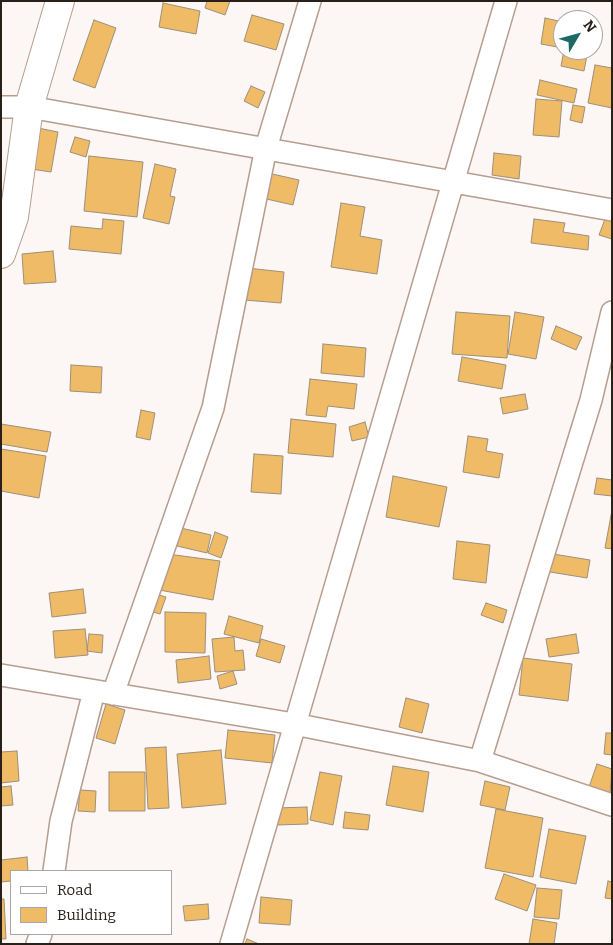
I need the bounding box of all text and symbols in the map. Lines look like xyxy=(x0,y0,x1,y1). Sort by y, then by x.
north arrow xyxy=(553,10,603,60)
text: N xyxy=(580,17,600,36)
legend xyxy=(10,870,172,935)
text: Road xyxy=(57,881,92,899)
text: Building xyxy=(57,906,116,924)

